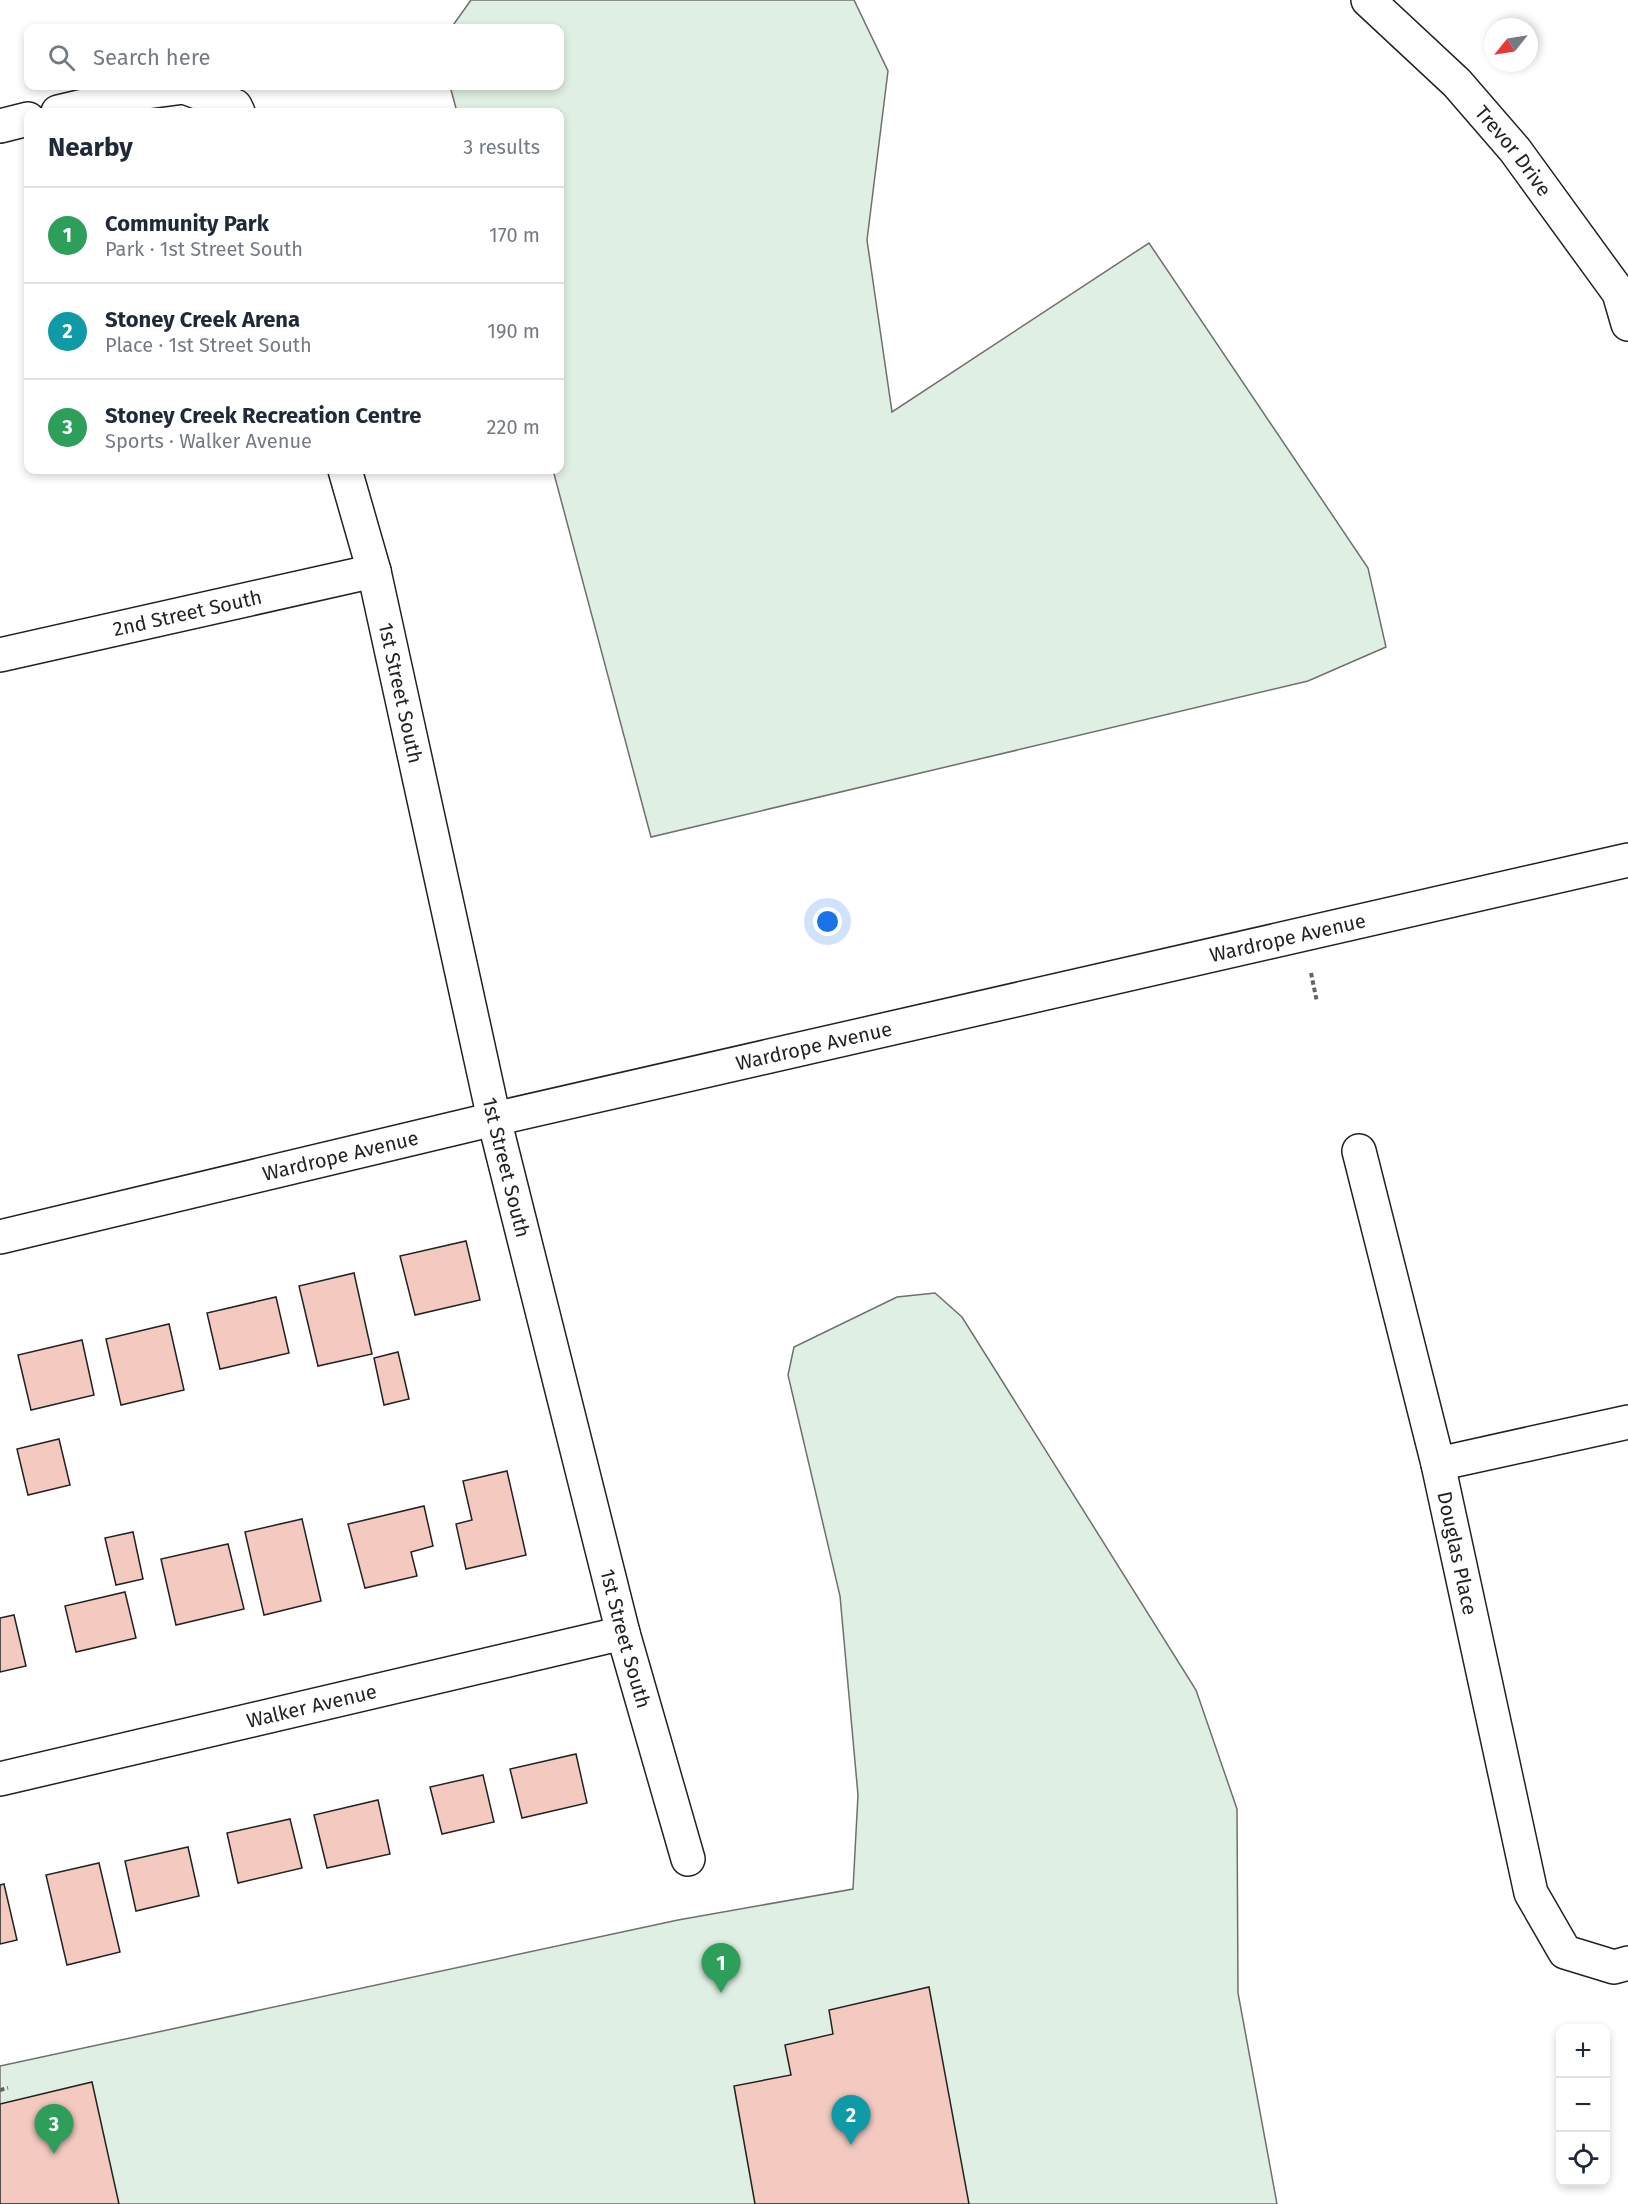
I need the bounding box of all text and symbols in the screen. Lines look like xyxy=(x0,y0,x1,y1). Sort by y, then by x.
north arrow xyxy=(1484,18,1538,72)
search box xyxy=(24,24,564,90)
icon: search xyxy=(45,41,78,74)
text: Search here xyxy=(93,44,211,71)
street label: Trevor Drive xyxy=(1470,101,1557,201)
text: Nearby xyxy=(48,132,133,163)
text: 3 results xyxy=(463,135,540,159)
text: Community Park xyxy=(105,210,269,237)
text: 1 xyxy=(63,223,72,247)
text: 170 m xyxy=(489,223,540,247)
text: Park · 1st Street South xyxy=(105,237,303,261)
text: Stoney Creek Arena xyxy=(105,306,300,333)
text: 2 xyxy=(62,319,73,343)
text: 190 m xyxy=(487,319,540,343)
text: Place · 1st Street South xyxy=(105,333,312,357)
text: Stoney Creek Recreation Centre xyxy=(105,402,421,429)
text: 3 xyxy=(62,415,73,439)
text: 220 m xyxy=(487,415,540,439)
text: Sports · Walker Avenue xyxy=(105,429,312,453)
street label: 2nd Street South xyxy=(111,585,264,641)
street label: 1st Street South xyxy=(374,620,428,766)
your location xyxy=(813,907,842,936)
street label: Wardrope Avenue xyxy=(1207,908,1368,967)
street label: Wardrope Avenue xyxy=(734,1017,894,1075)
street label: 1st Street South xyxy=(478,1095,535,1240)
street label: Wardrope Avenue xyxy=(260,1126,421,1186)
street label: Douglas Place xyxy=(1432,1489,1482,1617)
street label: 1st Street South xyxy=(595,1566,656,1711)
street label: Walker Avenue xyxy=(244,1679,379,1733)
pin: 1 xyxy=(702,1944,740,1993)
map controls xyxy=(1556,2024,1610,2186)
button: + xyxy=(1556,2024,1610,2078)
button: − xyxy=(1556,2078,1610,2132)
pin: 2 xyxy=(832,2096,870,2145)
pin: 3 xyxy=(34,2104,74,2154)
button: locate xyxy=(1556,2132,1610,2186)

